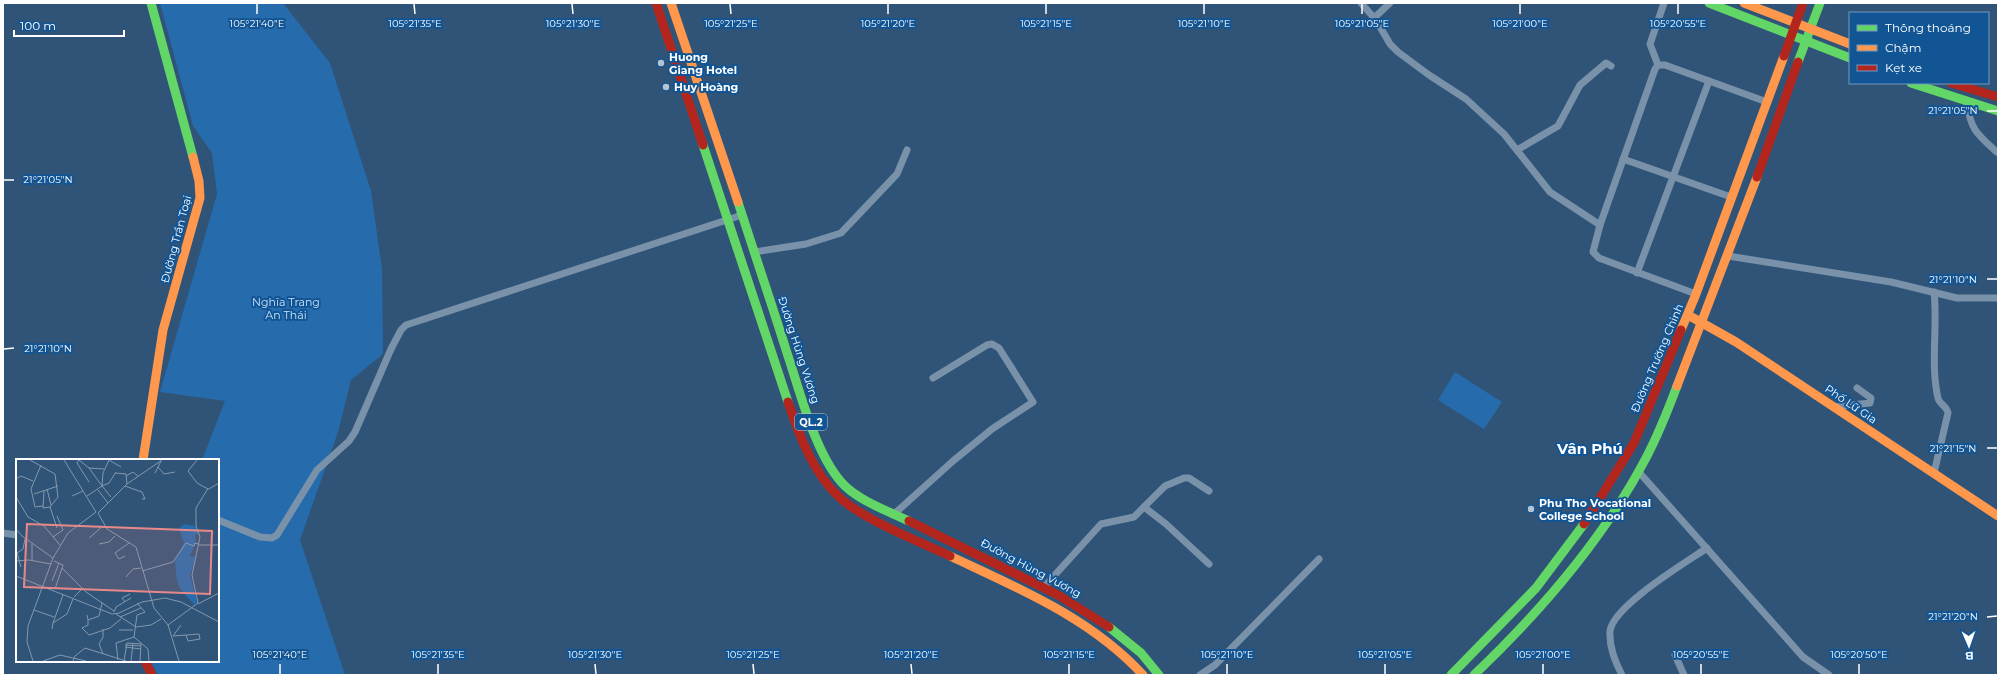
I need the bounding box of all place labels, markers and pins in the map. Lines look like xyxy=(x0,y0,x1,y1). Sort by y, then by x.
place label: Huong Giang Hotel xyxy=(669,50,737,77)
marker: Huong Giang Hotel xyxy=(656,58,666,68)
place label: Huy Hoàng xyxy=(674,80,738,94)
marker: Huy Hoàng xyxy=(661,82,671,92)
place label: Phu Tho Vocational College School xyxy=(1539,496,1651,523)
marker: Phu Tho Vocational College School xyxy=(1526,504,1536,514)

